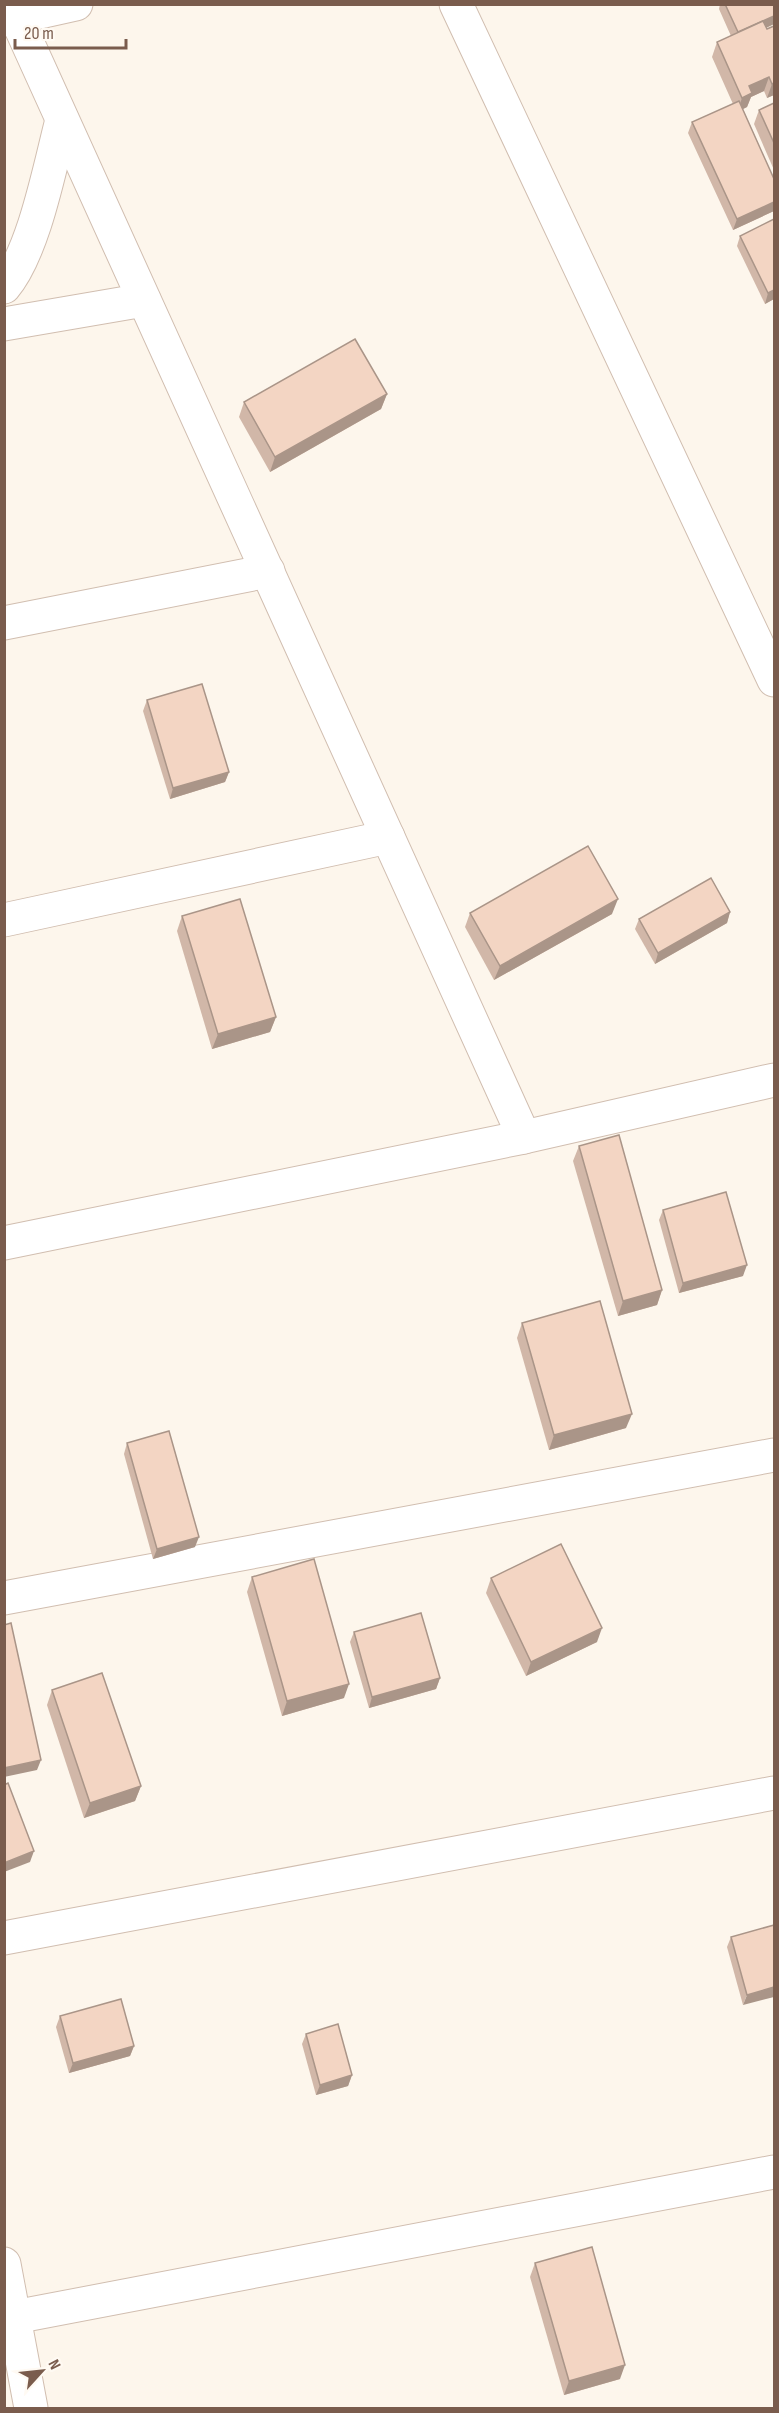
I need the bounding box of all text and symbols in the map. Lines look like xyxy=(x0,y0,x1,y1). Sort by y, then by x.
scale bar xyxy=(15,12,126,50)
text: 20 m xyxy=(24,23,54,44)
north arrow xyxy=(12,2341,72,2401)
text: N xyxy=(44,2357,64,2373)

